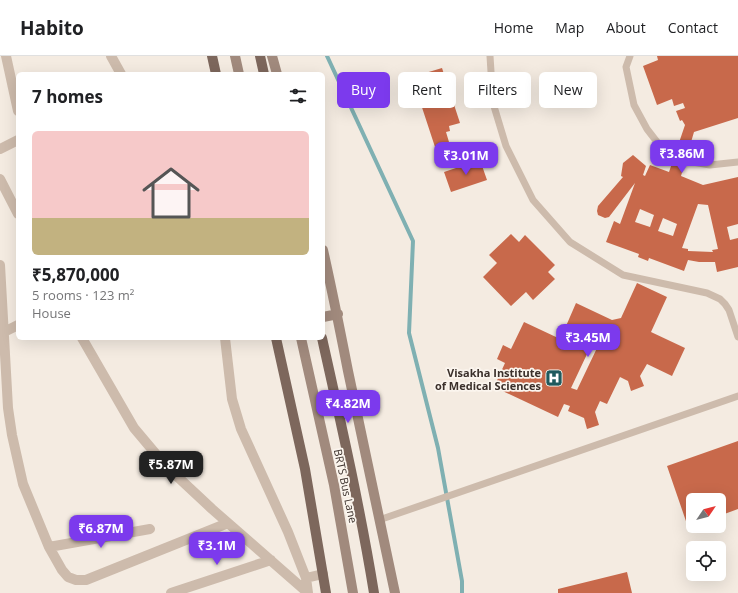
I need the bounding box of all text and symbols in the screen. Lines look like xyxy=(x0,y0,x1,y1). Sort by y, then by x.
text: Habito xyxy=(20,15,84,41)
text: Home xyxy=(494,18,533,37)
text: Map xyxy=(555,18,584,37)
text: About xyxy=(606,18,646,37)
text: Contact xyxy=(668,18,718,37)
chip: Buy xyxy=(337,72,390,108)
chip: Rent xyxy=(398,72,456,108)
chip: Filters xyxy=(464,72,531,108)
chip: New xyxy=(539,72,597,108)
text: 7 homes xyxy=(32,85,103,108)
icon: filters xyxy=(287,85,309,107)
pin: ₹3.86M xyxy=(649,140,715,174)
pin: ₹3.01M xyxy=(433,142,499,176)
text: ₹3.86M xyxy=(659,144,705,162)
text: ₹3.01M xyxy=(443,146,489,164)
icon: home xyxy=(135,157,207,229)
text: ₹5,870,000 xyxy=(32,263,119,286)
text: 5 rooms · 123 m² xyxy=(32,286,134,304)
text: House xyxy=(32,304,71,322)
pin: ₹3.45M xyxy=(555,324,621,358)
text: ₹3.45M xyxy=(565,328,611,346)
place label: Visakha Institute of Medical Sciences xyxy=(435,365,542,393)
hospital icon: Visakha Institute of Medical Sciences xyxy=(544,368,564,388)
pin: ₹4.82M xyxy=(315,390,381,424)
text: ₹4.82M xyxy=(325,394,371,412)
street label: BRTS Bus Lane xyxy=(331,447,361,525)
pin: ₹5.87M xyxy=(138,451,204,485)
text: ₹5.87M xyxy=(148,455,194,473)
north arrow xyxy=(686,493,726,533)
map controls xyxy=(686,493,726,581)
pin: ₹6.87M xyxy=(68,515,134,549)
text: ₹6.87M xyxy=(78,519,124,537)
pin: ₹3.1M xyxy=(189,532,245,566)
text: ₹3.1M xyxy=(198,536,236,554)
button: locate xyxy=(686,541,726,581)

